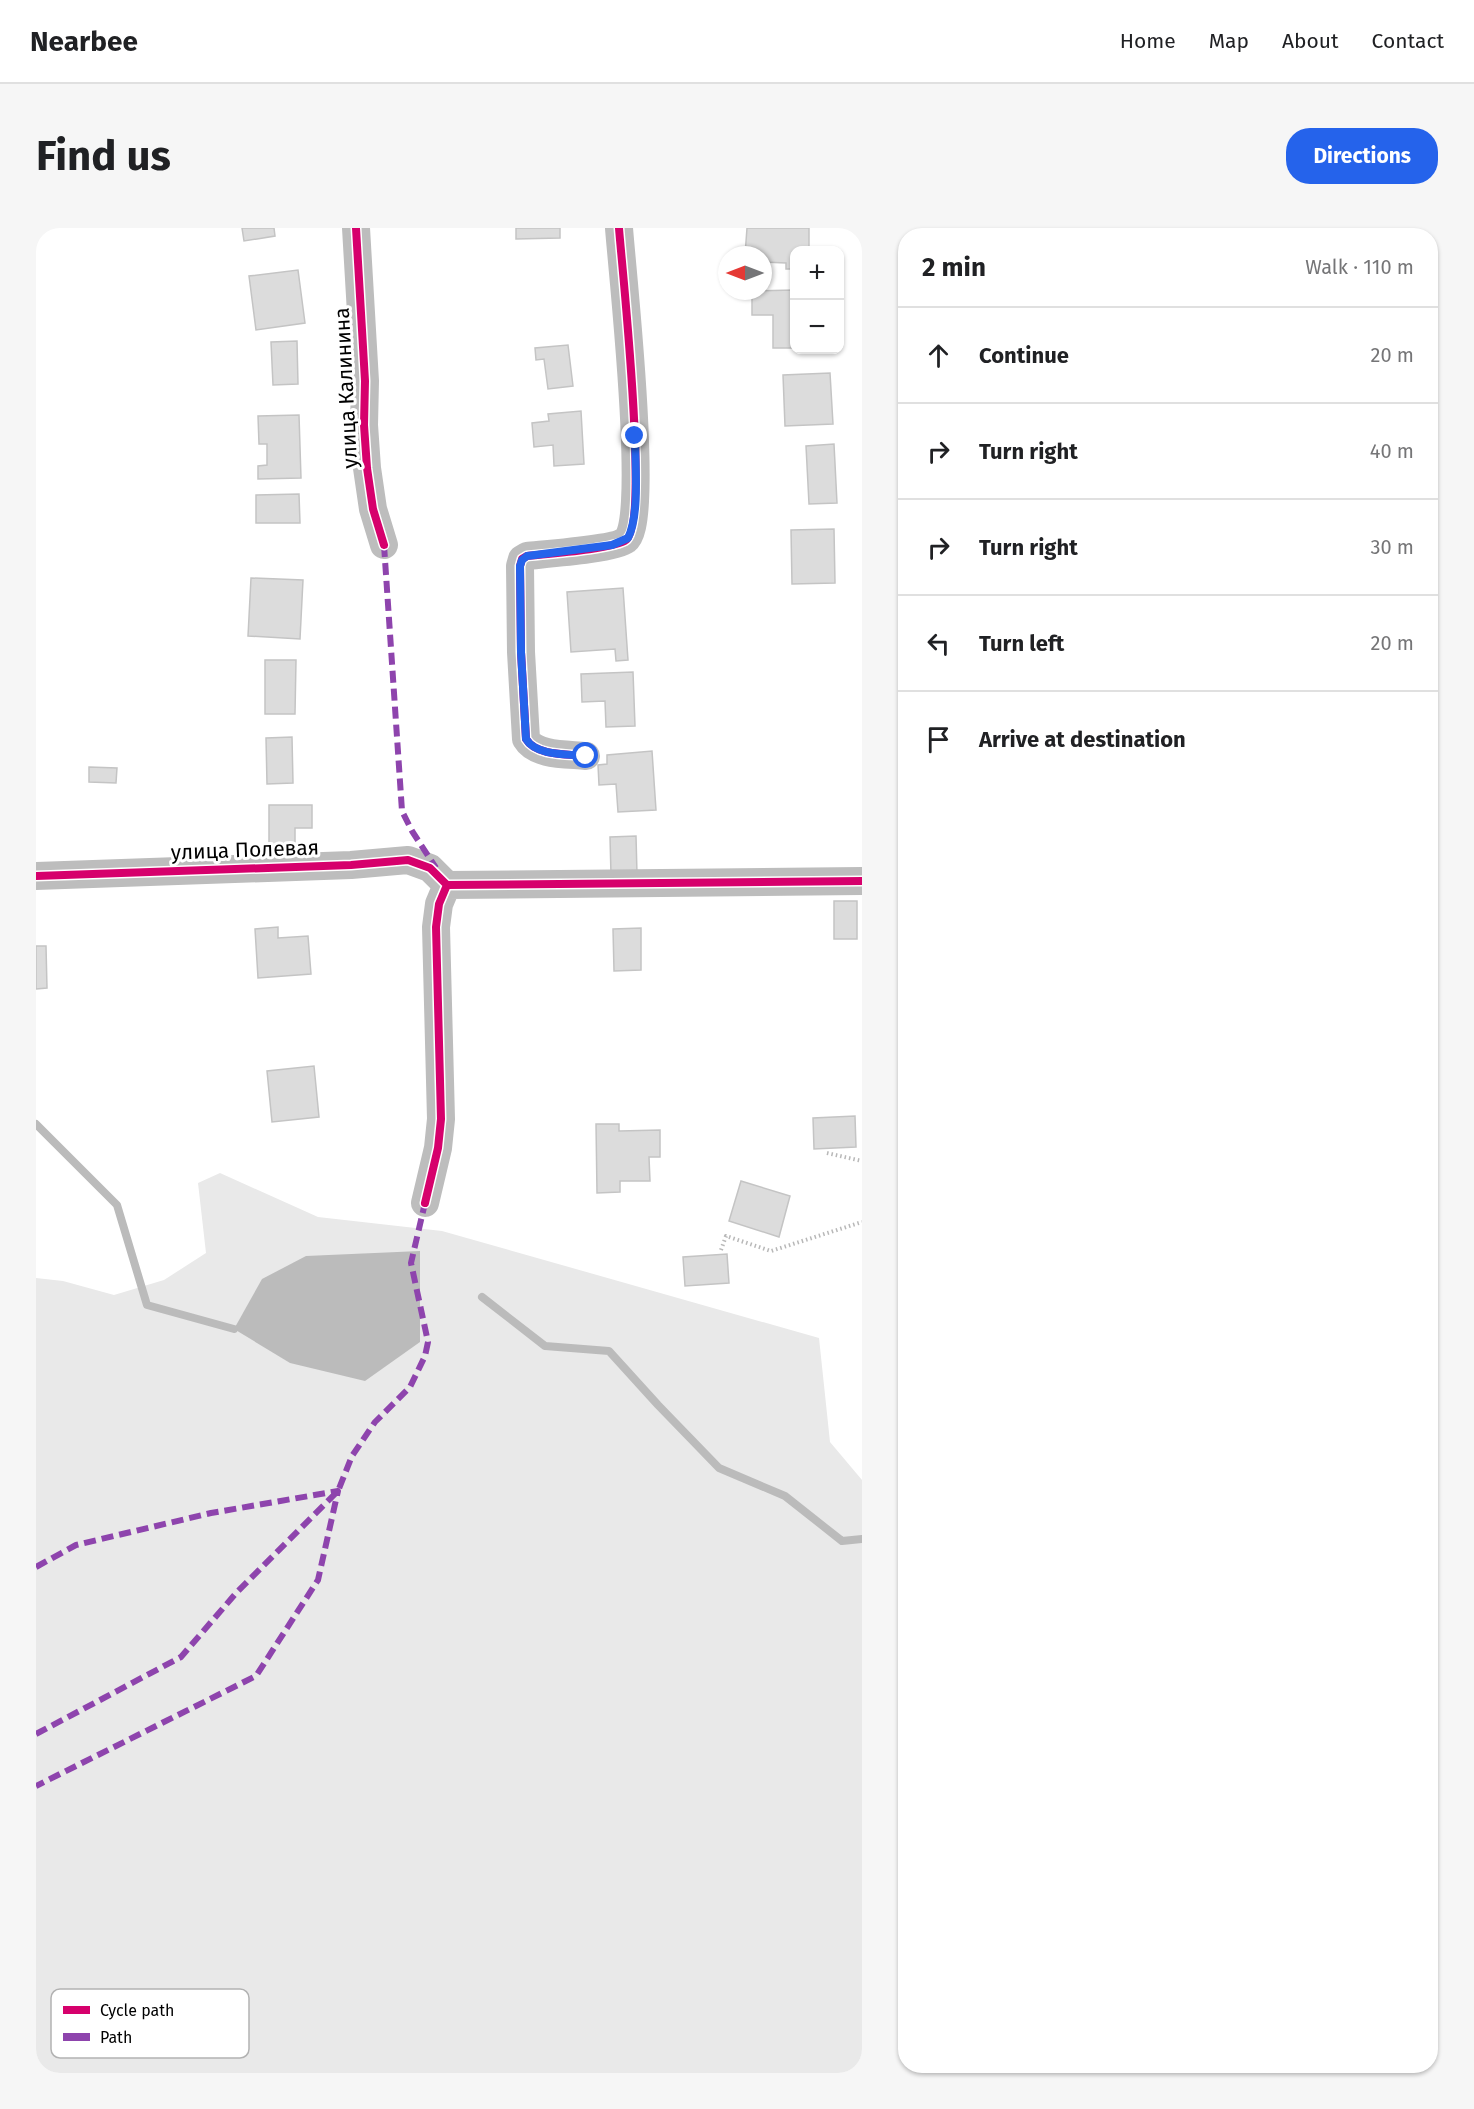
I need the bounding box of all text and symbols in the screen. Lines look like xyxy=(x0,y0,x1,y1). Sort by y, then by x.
text: Nearbee xyxy=(30,25,138,58)
text: Home xyxy=(1120,28,1176,54)
text: Map xyxy=(1209,28,1249,54)
text: About xyxy=(1282,28,1339,54)
text: Contact xyxy=(1372,28,1444,54)
button: Directions xyxy=(1286,128,1438,184)
text: Find us xyxy=(36,131,171,181)
north arrow xyxy=(718,246,772,300)
map controls xyxy=(790,246,844,354)
button: + xyxy=(790,246,844,300)
text: 2 min xyxy=(922,252,986,283)
text: Walk · 110 m xyxy=(1305,255,1414,279)
button: − xyxy=(790,300,844,354)
street label: улица Калинина xyxy=(329,307,363,469)
icon: ahead xyxy=(922,339,955,372)
text: Continue xyxy=(979,342,1069,369)
text: 20 m xyxy=(1371,343,1414,367)
route end xyxy=(621,422,647,448)
icon: right xyxy=(922,435,955,468)
text: Turn right xyxy=(979,438,1078,465)
text: 40 m xyxy=(1370,439,1414,463)
icon: right xyxy=(922,531,955,564)
text: Turn right xyxy=(979,534,1078,561)
text: 30 m xyxy=(1370,535,1414,559)
icon: left xyxy=(922,627,955,660)
text: Turn left xyxy=(979,630,1064,657)
text: 20 m xyxy=(1371,631,1414,655)
icon: arrive xyxy=(922,723,955,756)
text: Arrive at destination xyxy=(979,726,1186,753)
route start xyxy=(572,742,598,768)
street label: улица Полевая xyxy=(170,834,320,866)
legend xyxy=(51,1989,249,2058)
text: Cycle path xyxy=(100,2001,174,2020)
text: Path xyxy=(100,2028,132,2047)

